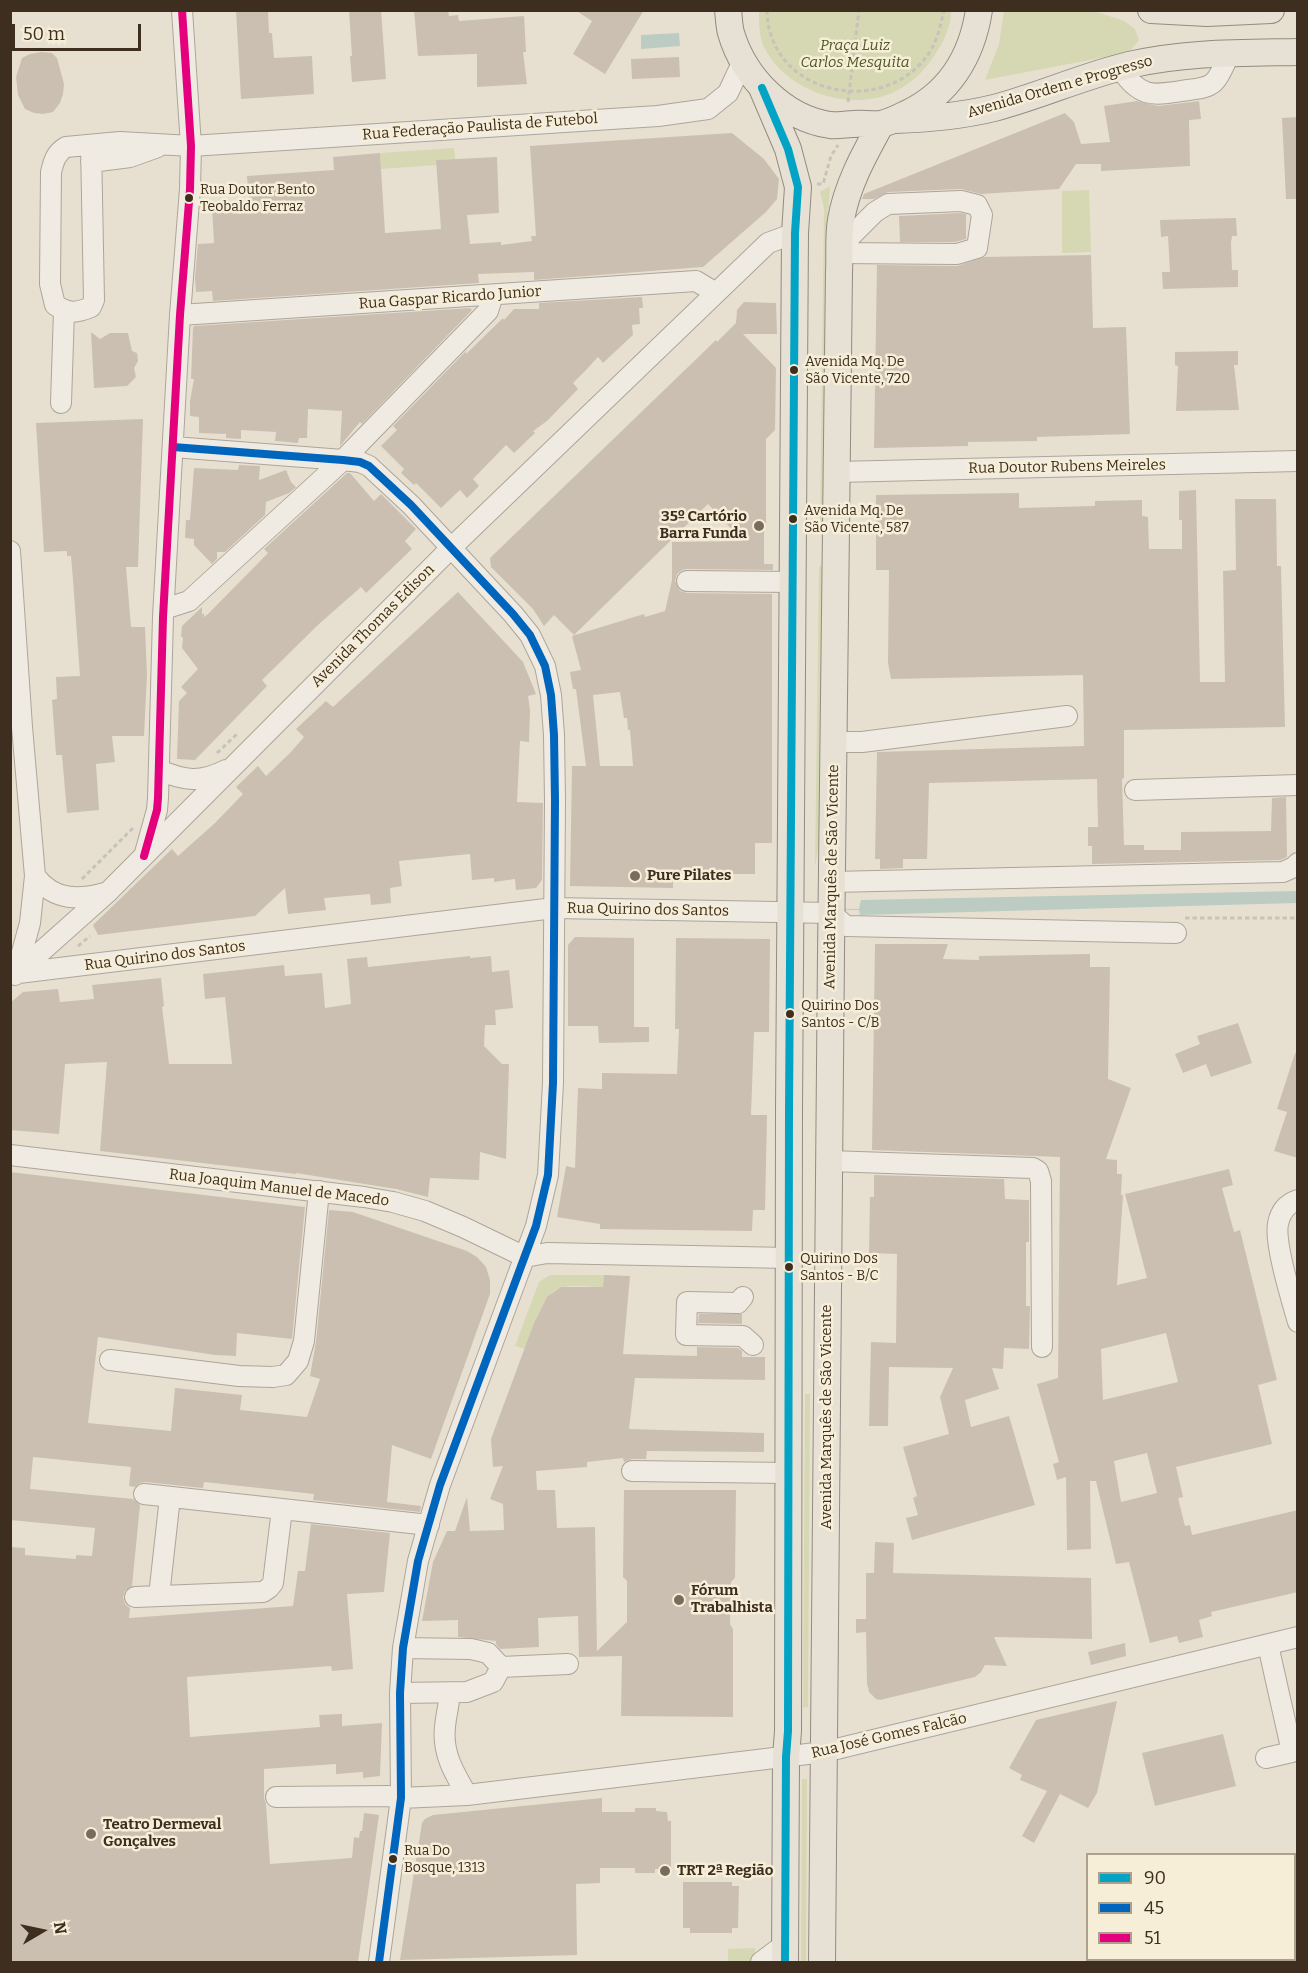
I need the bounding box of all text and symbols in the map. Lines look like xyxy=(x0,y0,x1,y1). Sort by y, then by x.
scale bar xyxy=(15,12,144,50)
text: 50 m xyxy=(23,23,65,45)
park label: Praça Luiz Carlos Mesquita xyxy=(800,37,910,72)
street label: Avenida Ordem e Progresso xyxy=(965,52,1155,122)
street label: Rua Federação Paulista de Futebol xyxy=(362,110,598,144)
place label: Rua Doutor Bento Teobaldo Ferraz xyxy=(200,182,315,214)
marker: Rua Doutor Bento Teobaldo Ferraz xyxy=(183,192,195,204)
street label: Rua Gaspar Ricardo Junior xyxy=(358,283,542,313)
place label: Avenida Mq. De São Vicente, 720 xyxy=(805,354,910,386)
marker: Avenida Mq. De São Vicente, 720 xyxy=(788,364,800,376)
street label: Rua Doutor Rubens Meireles xyxy=(968,456,1166,478)
place label: Avenida Mq. De São Vicente, 587 xyxy=(804,503,909,536)
place label: 35º Cartório Barra Funda xyxy=(660,508,747,543)
marker: Avenida Mq. De São Vicente, 587 xyxy=(787,513,799,525)
marker: 35º Cartório Barra Funda xyxy=(752,519,766,533)
street label: Avenida Thomas Edison xyxy=(308,561,438,691)
street label: Avenida Marquês de São Vicente xyxy=(821,764,843,990)
place label: Pure Pilates xyxy=(647,867,731,885)
marker: Pure Pilates xyxy=(628,869,642,883)
street label: Rua Quirino dos Santos xyxy=(567,900,729,920)
street label: Rua Quirino dos Santos xyxy=(83,937,247,975)
place label: Quirino Dos Santos - C/B xyxy=(801,998,879,1030)
marker: Quirino Dos Santos - C/B xyxy=(784,1008,796,1020)
street label: Rua Joaquim Manuel de Macedo xyxy=(168,1166,390,1210)
place label: Quirino Dos Santos - B/C xyxy=(800,1251,879,1284)
marker: Quirino Dos Santos - B/C xyxy=(783,1261,795,1273)
street label: Avenida Marquês de São Vicente xyxy=(818,1305,836,1529)
place label: Fórum Trabalhista xyxy=(691,1582,773,1617)
marker: Fórum Trabalhista xyxy=(672,1593,686,1607)
street label: Rua José Gomes Falcão xyxy=(810,1709,968,1763)
place label: Teatro Dermeval Gonçalves xyxy=(103,1816,221,1851)
marker: Teatro Dermeval Gonçalves xyxy=(84,1827,98,1841)
place label: Rua Do Bosque, 1313 xyxy=(404,1843,485,1876)
marker: Rua Do Bosque, 1313 xyxy=(387,1853,399,1865)
legend xyxy=(1086,1853,1296,1961)
place label: TRT 2ª Região xyxy=(677,1862,773,1880)
marker: TRT 2ª Região xyxy=(658,1864,672,1878)
text: 90 xyxy=(1144,1867,1166,1889)
text: 45 xyxy=(1144,1897,1164,1919)
north arrow xyxy=(12,1901,72,1961)
text: N xyxy=(50,1921,71,1936)
text: 51 xyxy=(1144,1927,1161,1949)

